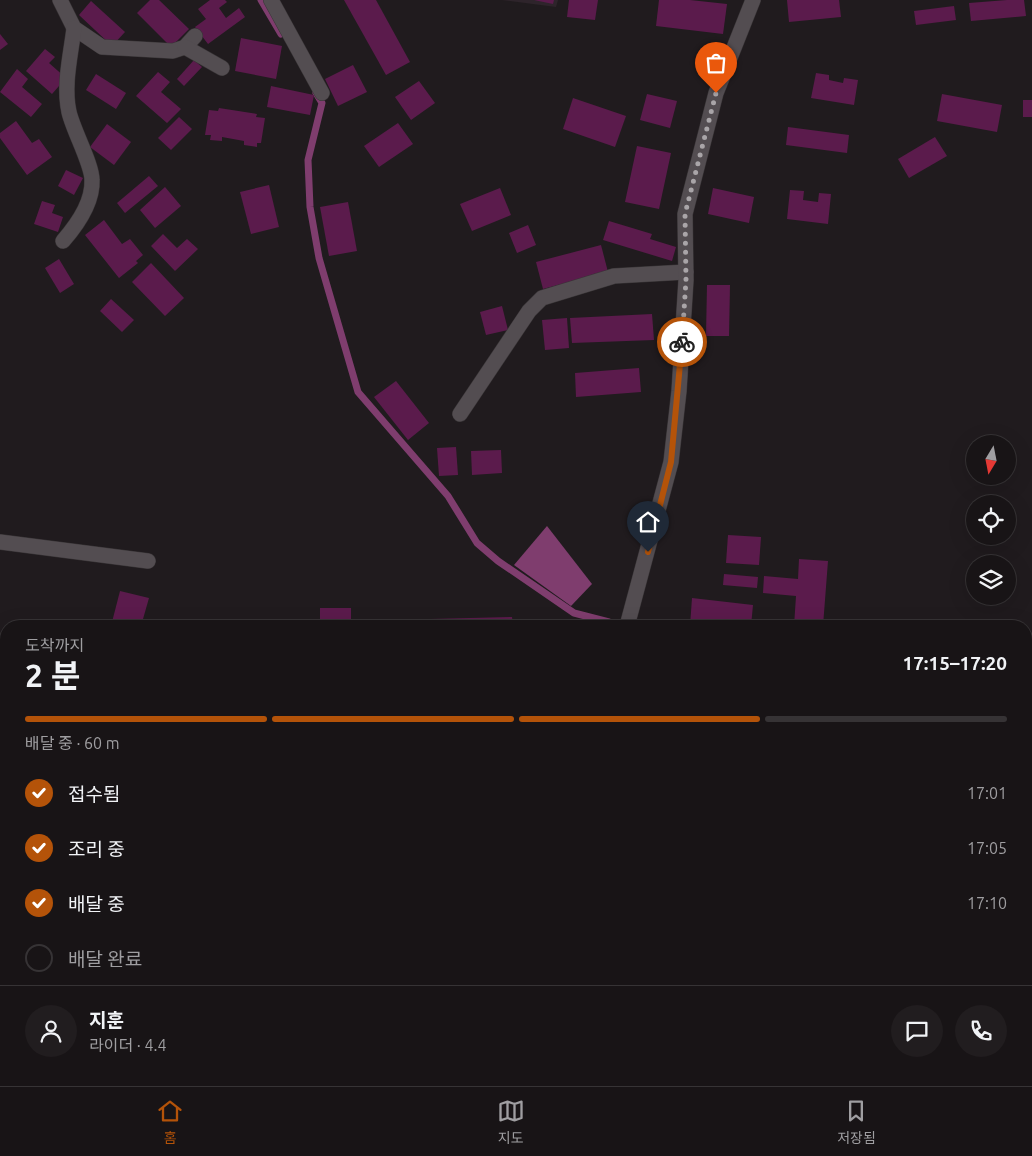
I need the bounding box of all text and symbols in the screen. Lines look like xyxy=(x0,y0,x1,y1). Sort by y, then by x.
pin xyxy=(695,42,737,93)
icon: bag xyxy=(702,49,730,77)
courier xyxy=(657,317,707,367)
icon: bike xyxy=(668,328,696,356)
north arrow xyxy=(966,435,1016,485)
map controls xyxy=(966,435,1016,605)
button: locate xyxy=(966,495,1016,545)
pin xyxy=(627,501,669,552)
icon: home xyxy=(634,508,662,536)
button: layers xyxy=(966,555,1016,605)
text: 도착까지 xyxy=(25,636,84,654)
text: 17:15–17:20 xyxy=(902,652,1007,674)
text: 2 분 xyxy=(25,657,80,693)
text: 배달 중 · 60 m xyxy=(25,734,120,752)
icon: check xyxy=(25,779,53,807)
text: 접수됨 xyxy=(68,783,120,805)
text: 17:01 xyxy=(967,784,1007,802)
icon: check xyxy=(25,834,53,862)
text: 조리 중 xyxy=(68,838,125,860)
text: 17:05 xyxy=(967,839,1007,857)
icon: check xyxy=(25,889,53,917)
text: 배달 중 xyxy=(68,893,125,915)
text: 17:10 xyxy=(967,894,1007,912)
text: 배달 완료 xyxy=(68,948,142,970)
button: person xyxy=(25,1005,77,1057)
button: chat xyxy=(891,1005,943,1057)
button: phone xyxy=(955,1005,1007,1057)
text: 지훈 xyxy=(89,1009,124,1031)
text: 라이더 · 4.4 xyxy=(89,1036,166,1054)
tab: 홈 xyxy=(156,1097,184,1147)
tab: 지도 xyxy=(497,1097,525,1147)
tab: 저장됨 xyxy=(837,1097,876,1147)

